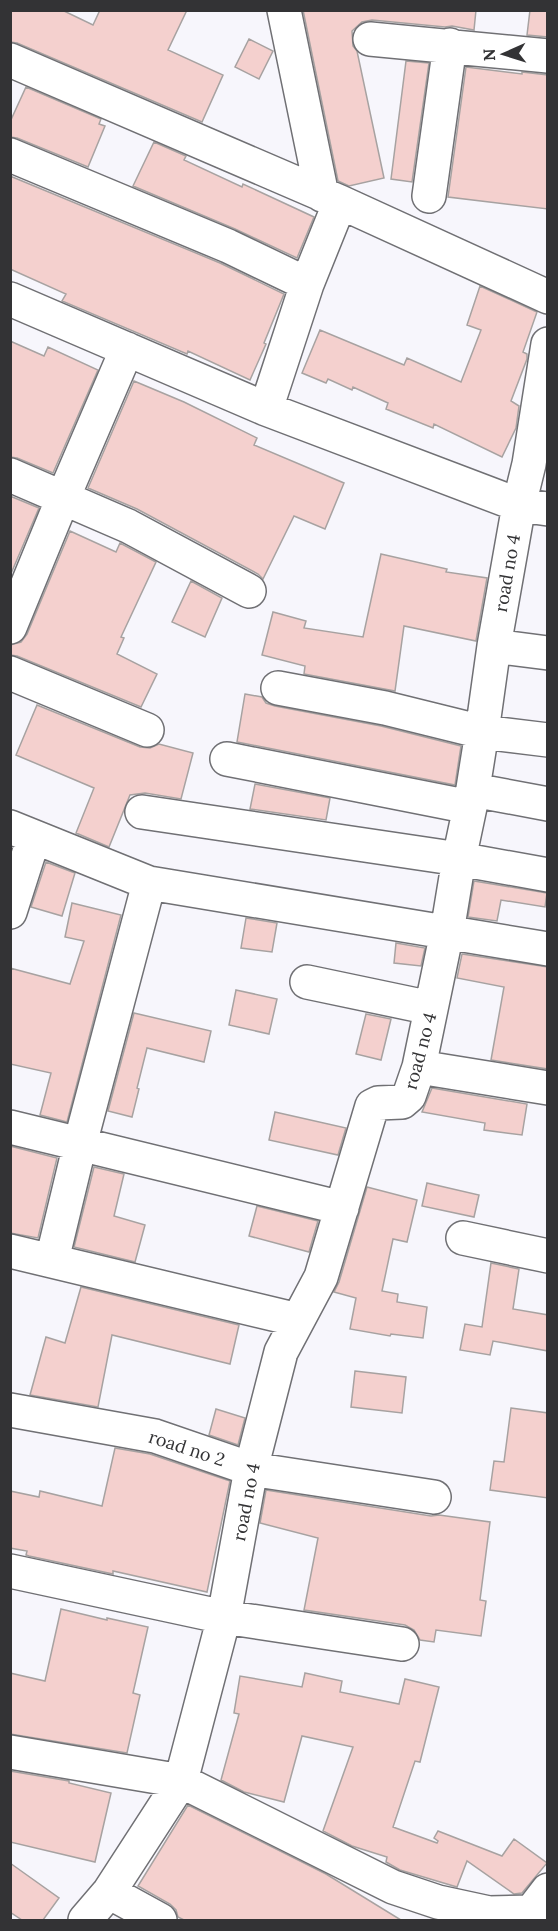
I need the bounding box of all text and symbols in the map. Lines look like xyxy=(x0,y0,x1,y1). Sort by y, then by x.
north arrow xyxy=(474,24,534,84)
text: N xyxy=(479,48,499,61)
street label: road no 4 xyxy=(489,532,525,614)
street label: road no 4 xyxy=(399,1010,441,1092)
street label: road no 2 xyxy=(146,1425,228,1471)
street label: road no 4 xyxy=(227,1461,265,1543)

